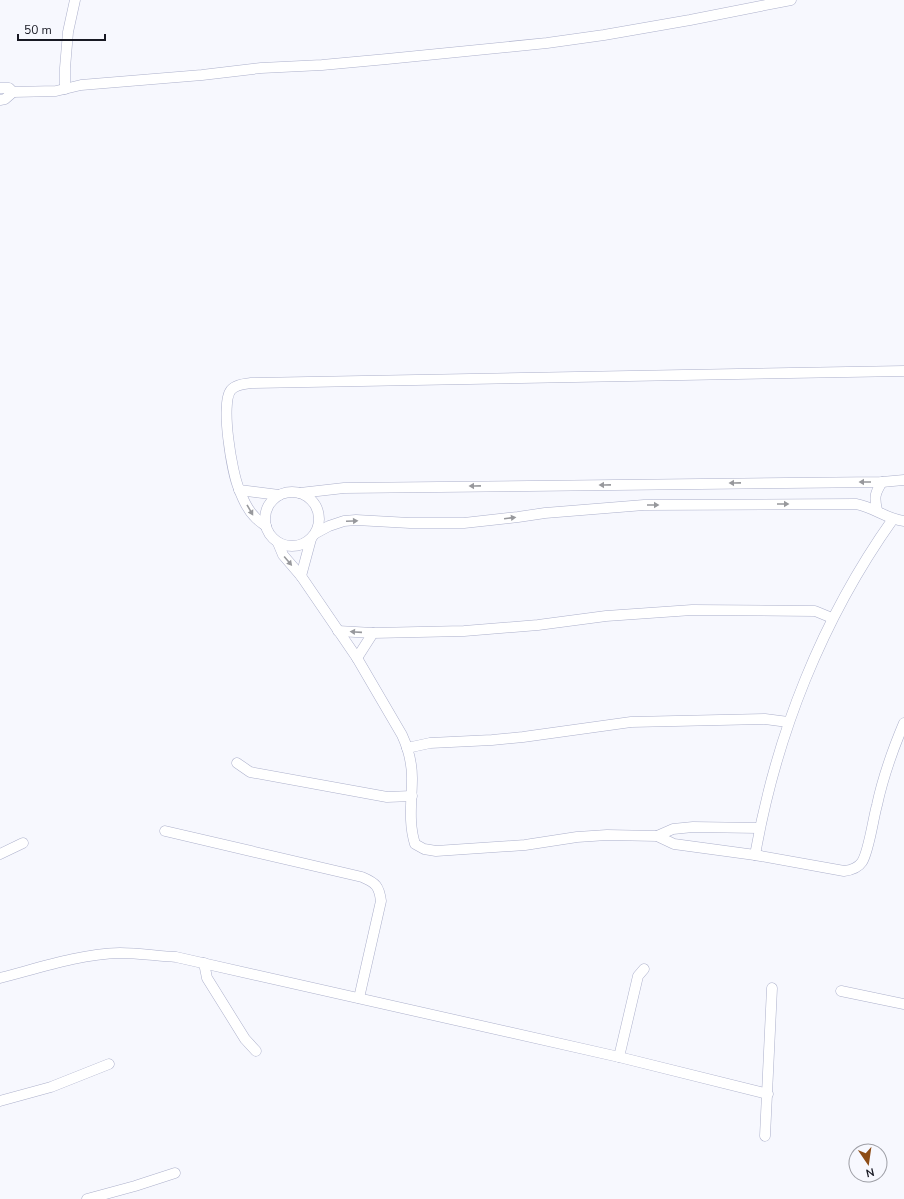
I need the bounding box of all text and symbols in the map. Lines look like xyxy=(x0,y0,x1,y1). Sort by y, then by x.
scale bar xyxy=(18,16,105,42)
text: 50 m xyxy=(24,22,52,38)
one-way arrow xyxy=(858,479,871,485)
one-way arrow xyxy=(728,480,741,486)
one-way arrow xyxy=(598,482,611,488)
one-way arrow xyxy=(468,483,481,489)
one-way arrow xyxy=(647,501,659,508)
one-way arrow xyxy=(777,501,790,507)
one-way arrow xyxy=(246,504,253,516)
one-way arrow xyxy=(504,515,516,522)
one-way arrow xyxy=(346,517,358,524)
one-way arrow xyxy=(283,555,292,566)
one-way arrow xyxy=(350,629,362,636)
north arrow xyxy=(848,1143,888,1183)
text: N xyxy=(864,1164,876,1180)

